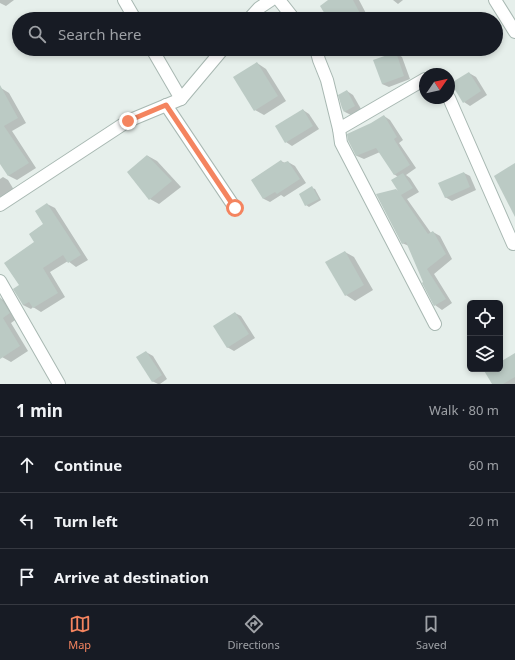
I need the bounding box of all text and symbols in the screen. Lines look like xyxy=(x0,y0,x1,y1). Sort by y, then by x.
search box xyxy=(12,12,503,56)
icon: search xyxy=(26,23,48,45)
text: Search here xyxy=(58,24,141,44)
north arrow xyxy=(419,68,455,104)
route end xyxy=(119,112,137,130)
route start xyxy=(226,199,244,217)
map controls xyxy=(467,300,503,372)
button: locate xyxy=(467,300,503,336)
button: layers xyxy=(467,336,503,372)
text: 1 min xyxy=(16,399,63,422)
text: Walk · 80 m xyxy=(429,401,499,419)
icon: ahead xyxy=(16,454,38,476)
text: Continue xyxy=(54,455,122,475)
text: 60 m xyxy=(469,456,499,474)
icon: left xyxy=(16,510,38,532)
text: Turn left xyxy=(54,511,118,531)
text: 20 m xyxy=(469,512,499,530)
icon: arrive xyxy=(16,566,38,588)
text: Arrive at destination xyxy=(54,567,209,587)
tab: Map xyxy=(68,613,91,652)
tab: Directions xyxy=(227,613,280,652)
tab: Saved xyxy=(416,613,447,652)

